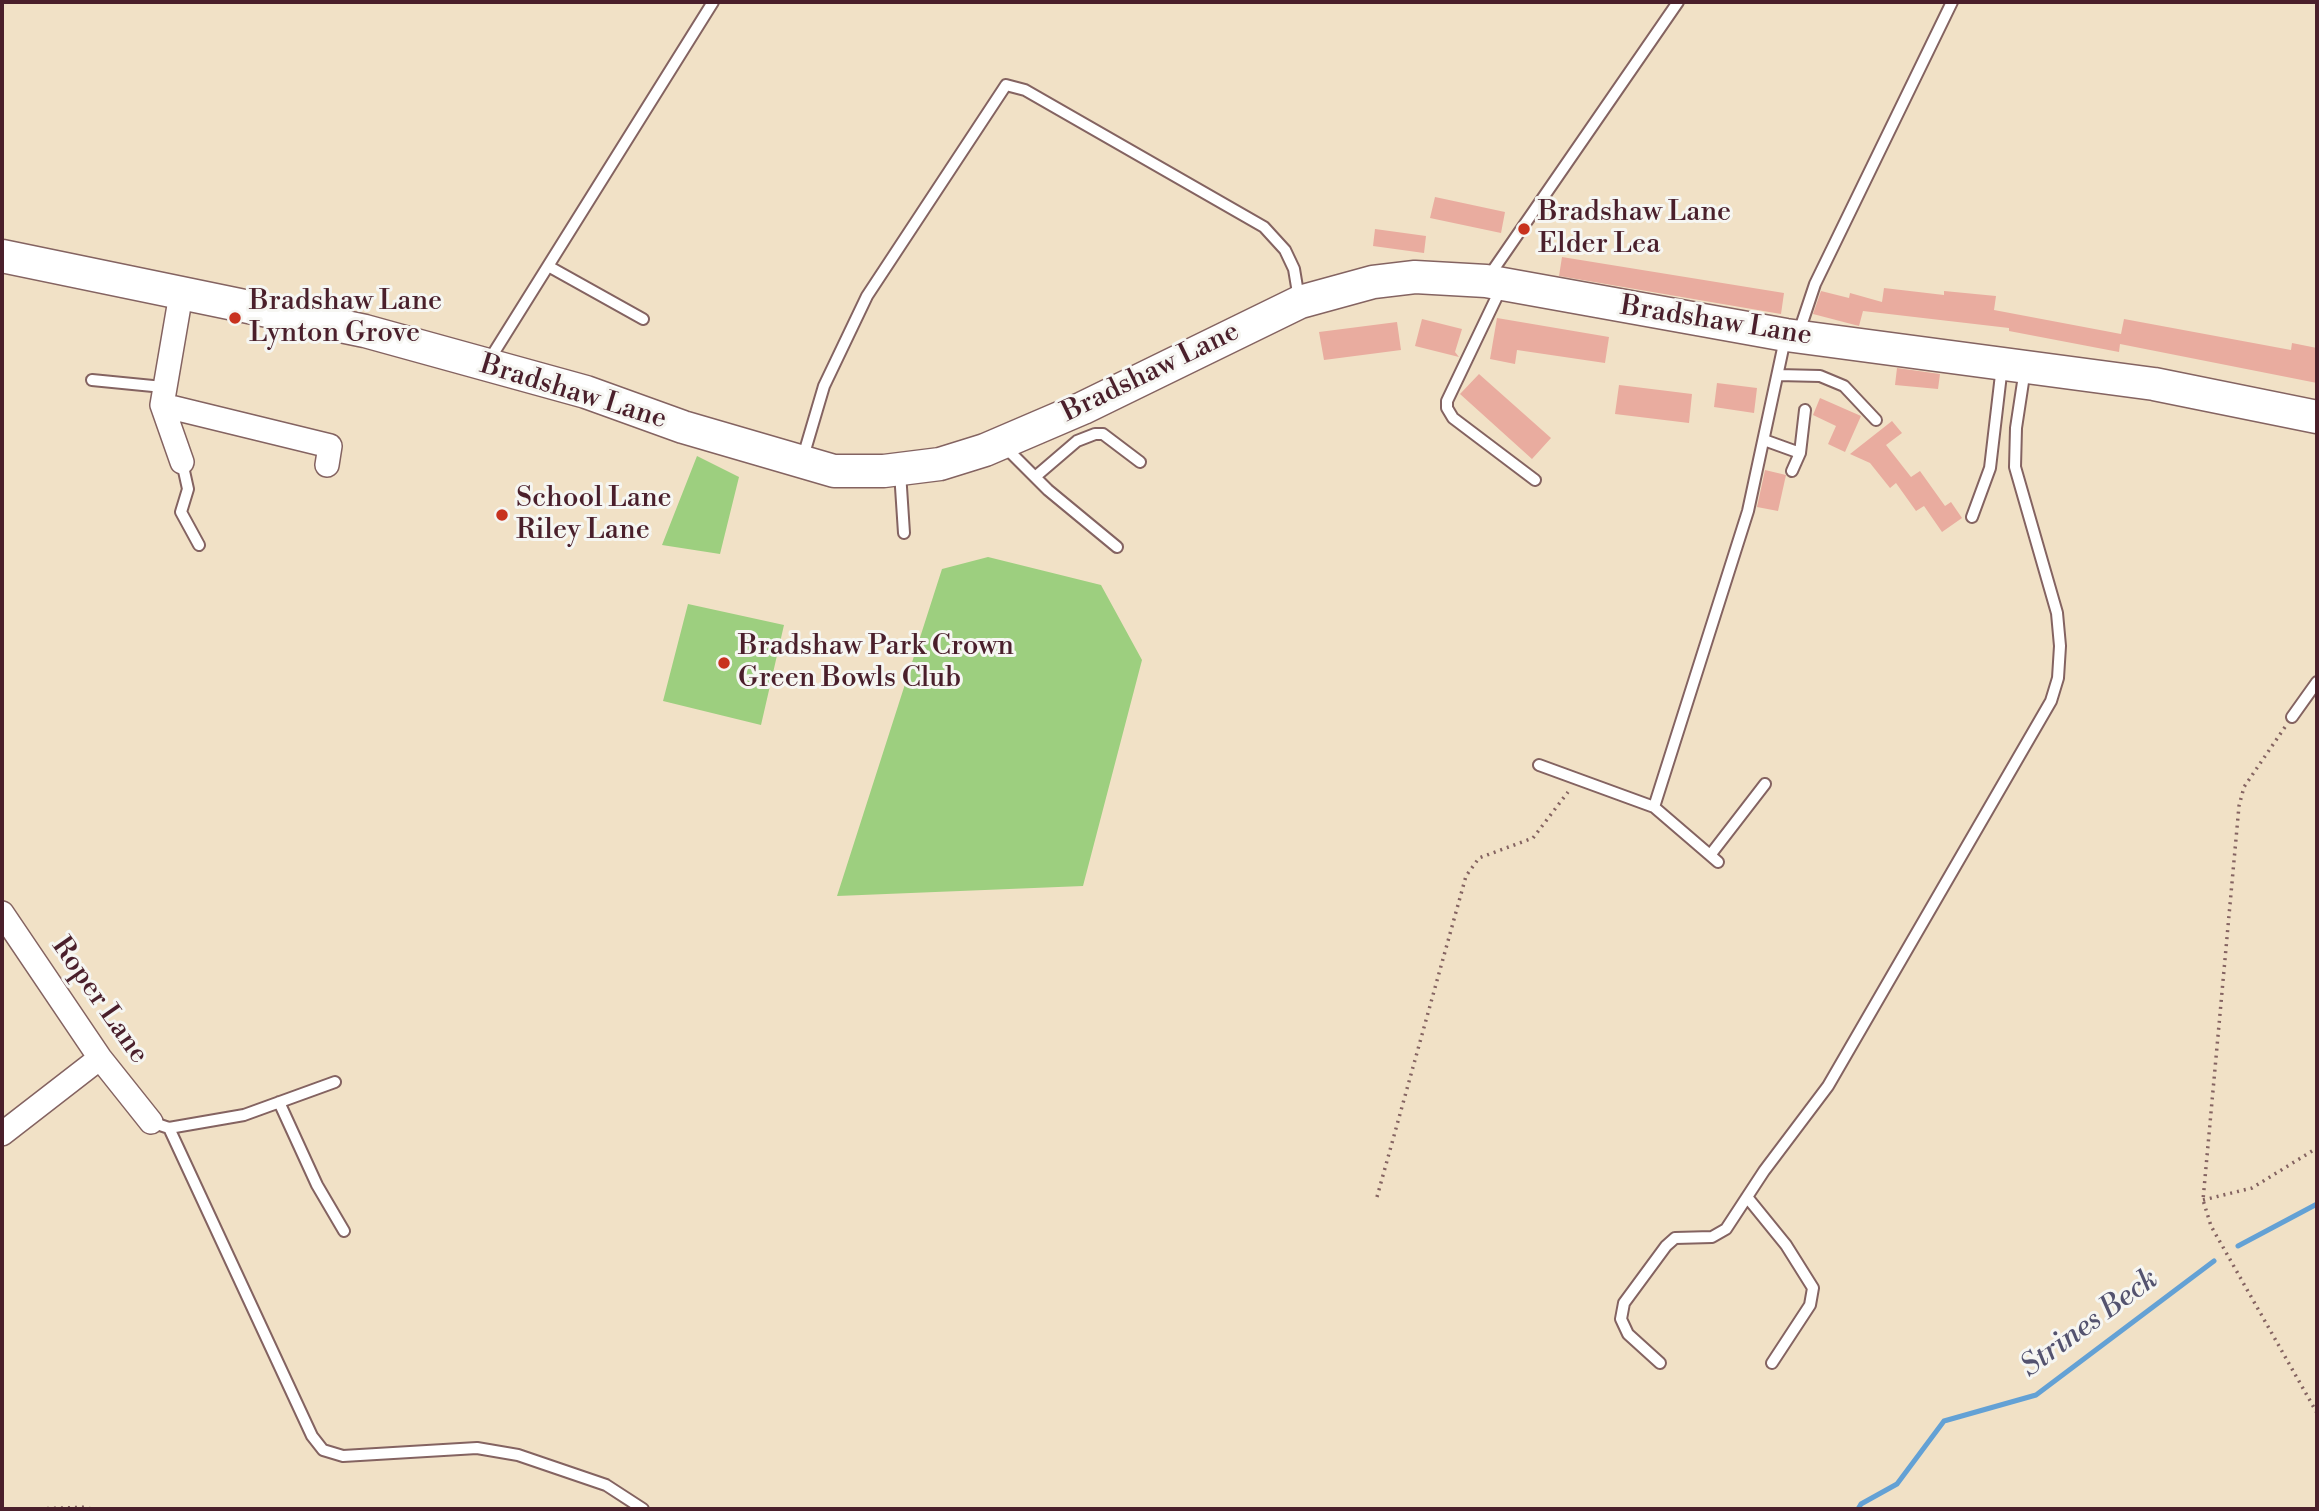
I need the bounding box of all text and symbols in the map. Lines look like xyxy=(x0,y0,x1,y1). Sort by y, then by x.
place label: Bradshaw Lane Elder Lea xyxy=(1538,196,1731,262)
marker: Bradshaw Lane Elder Lea xyxy=(1516,221,1532,237)
place label: Bradshaw Lane Lynton Grove xyxy=(249,285,442,351)
street label: Bradshaw Lane xyxy=(1618,290,1814,354)
marker: Bradshaw Lane Lynton Grove xyxy=(227,310,243,326)
street label: Bradshaw Lane xyxy=(1057,316,1245,430)
street label: Bradshaw Lane xyxy=(476,349,670,437)
place label: School Lane Riley Lane xyxy=(516,482,672,548)
marker: School Lane Riley Lane xyxy=(494,507,510,523)
place label: Bradshaw Park Crown Green Bowls Club xyxy=(738,630,1014,696)
marker: Bradshaw Park Crown Green Bowls Club xyxy=(716,655,732,671)
street label: Roper Lane xyxy=(43,931,155,1071)
water label: Strines Beck xyxy=(2014,1262,2166,1386)

